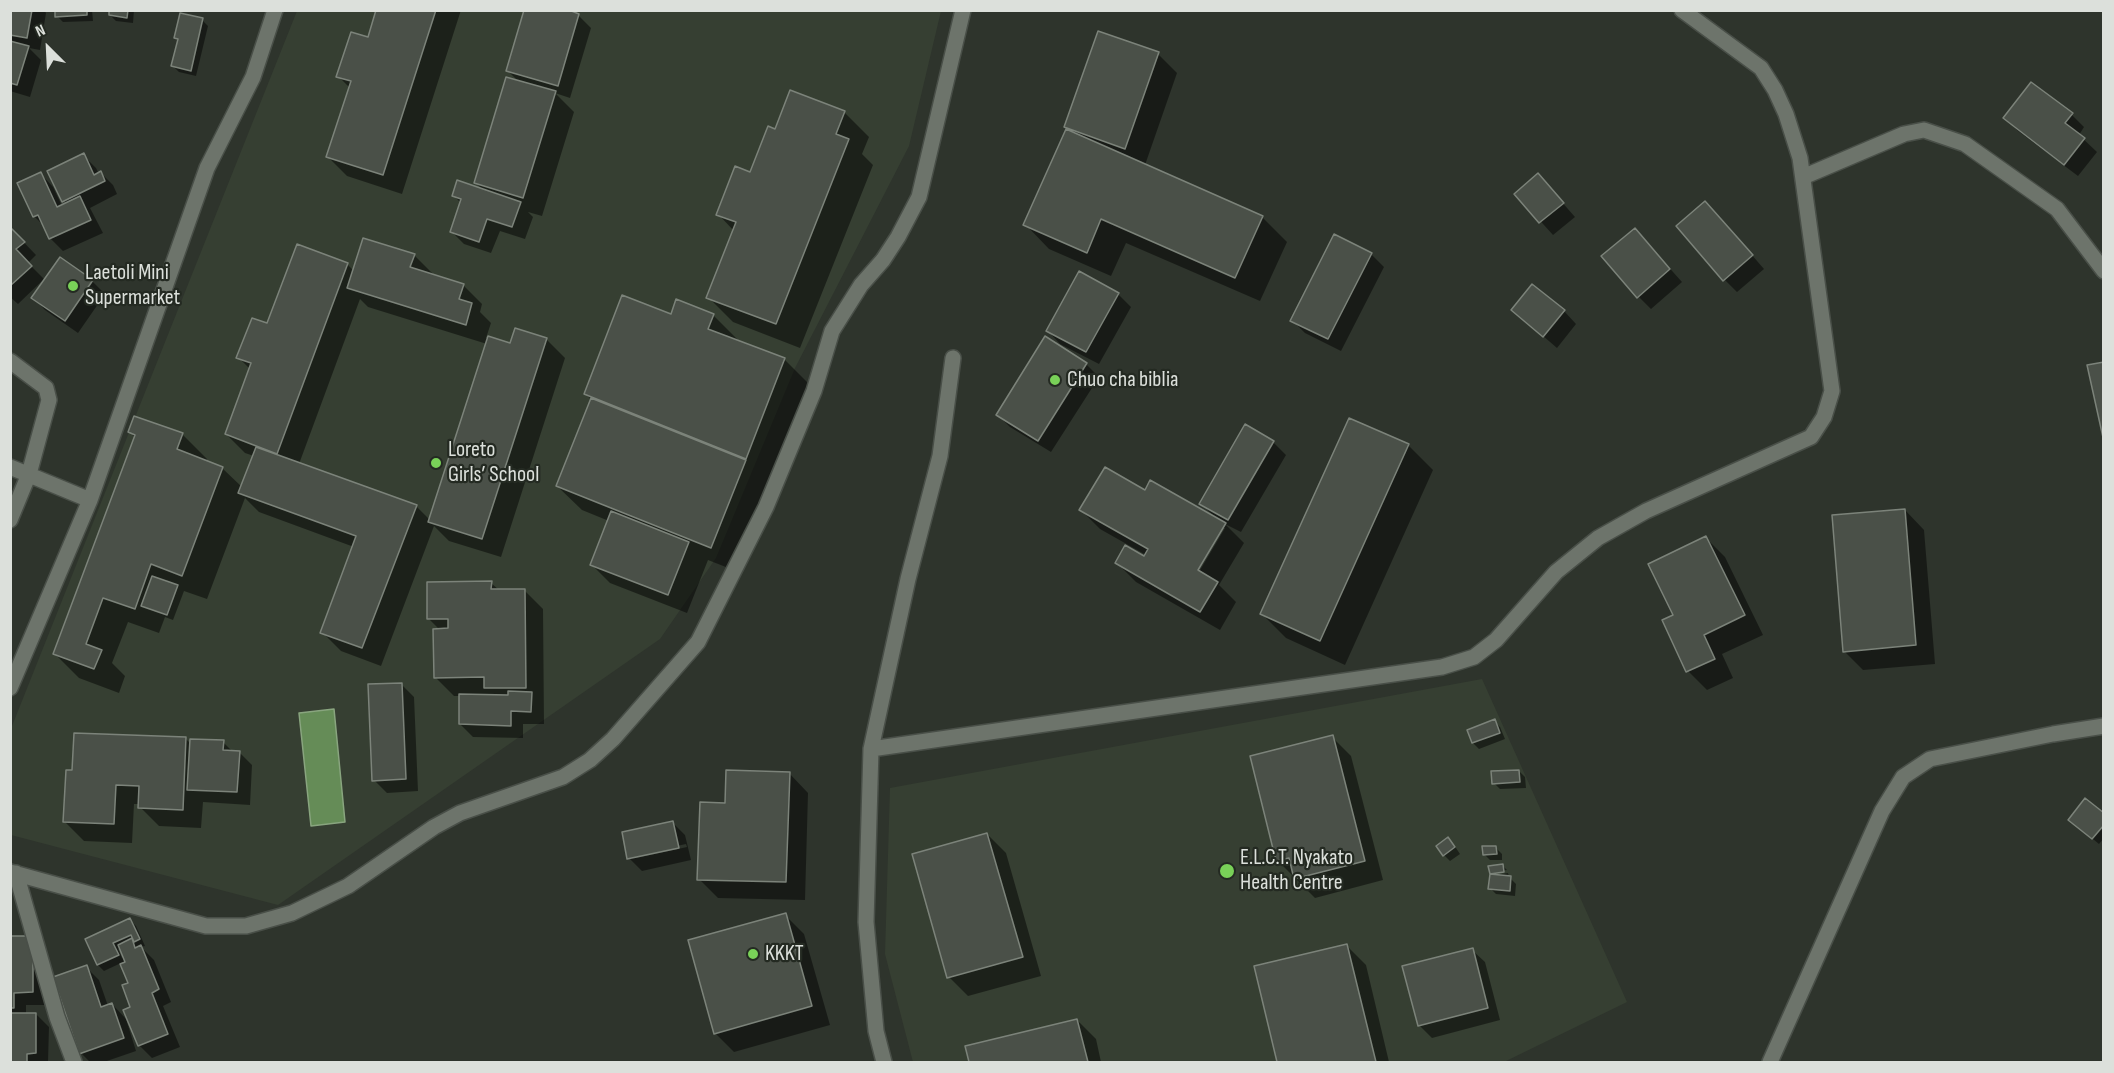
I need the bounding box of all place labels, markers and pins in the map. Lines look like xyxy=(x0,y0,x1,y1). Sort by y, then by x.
place label: Laetoli Mini Supermarket xyxy=(85,260,180,312)
marker: Laetoli Mini Supermarket xyxy=(66,279,80,293)
place label: Chuo cha biblia xyxy=(1067,367,1179,393)
marker: Chuo cha biblia xyxy=(1048,373,1062,387)
place label: Loreto Girls’ School xyxy=(448,437,539,488)
marker: Loreto Girls’ School xyxy=(429,456,443,470)
place label: E.L.C.T. Nyakato Health Centre xyxy=(1240,845,1353,896)
marker: E.L.C.T. Nyakato Health Centre xyxy=(1218,862,1236,880)
place label: KKKT xyxy=(765,941,804,967)
marker: KKKT xyxy=(746,947,760,961)

